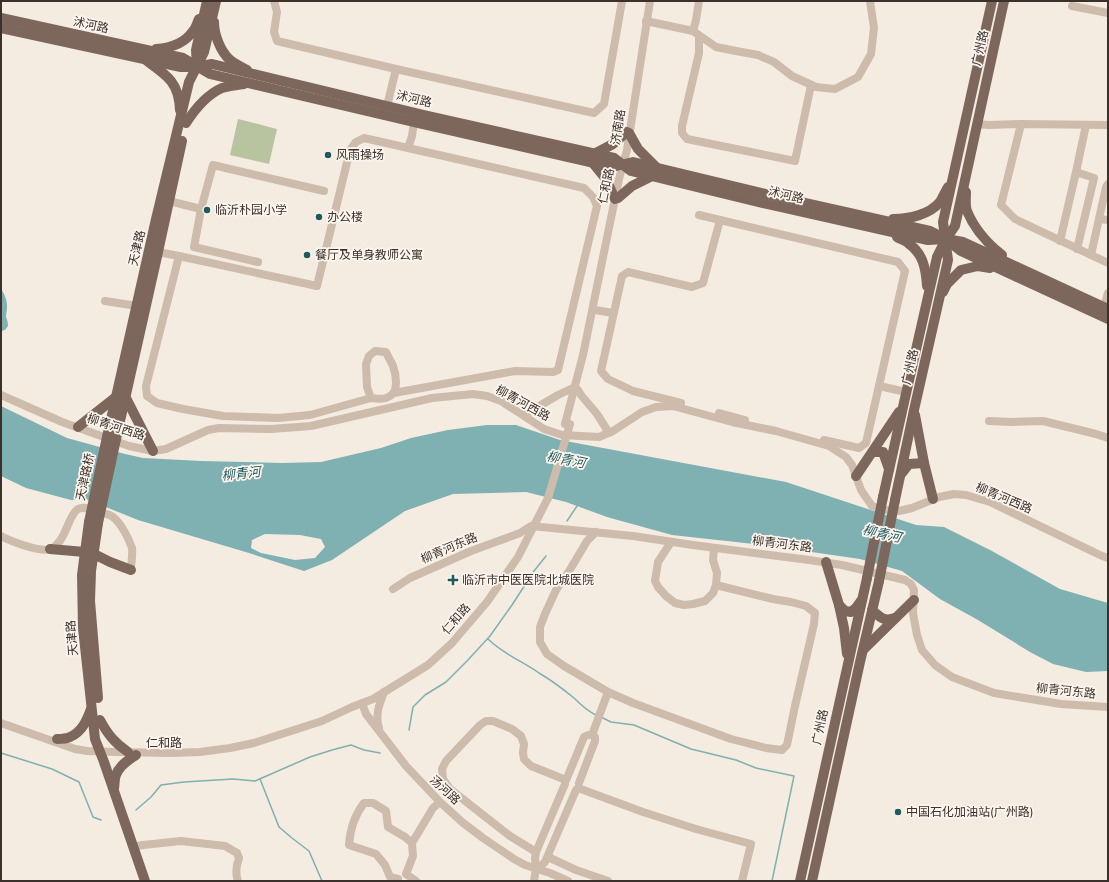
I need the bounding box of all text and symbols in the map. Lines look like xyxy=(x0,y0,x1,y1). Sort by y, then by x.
street label: 沭河路 xyxy=(72,13,110,37)
street label: 广州路 xyxy=(968,29,992,67)
street label: 沭河路 xyxy=(395,87,433,111)
street label: 济南路 xyxy=(607,108,629,146)
place label: 风雨操场 xyxy=(336,147,384,163)
marker: 风雨操场 xyxy=(323,150,333,160)
street label: 仁和路 xyxy=(594,167,618,205)
street label: 沭河路 xyxy=(767,183,805,207)
place label: 临沂朴园小学 xyxy=(215,202,287,218)
marker: 临沂朴园小学 xyxy=(202,205,212,215)
place label: 办公楼 xyxy=(327,209,363,225)
marker: 办公楼 xyxy=(314,212,324,222)
street label: 天津路 xyxy=(125,229,149,267)
place label: 餐厅及单身教师公寓 xyxy=(315,247,423,263)
marker: 餐厅及单身教师公寓 xyxy=(302,250,312,260)
street label: 广州路 xyxy=(898,348,922,386)
street label: 柳青河西路 xyxy=(493,381,553,425)
street label: 柳青河西路 xyxy=(85,410,147,444)
water label: 柳青河 xyxy=(545,447,590,473)
street label: 天津路桥 xyxy=(72,452,98,502)
water label: 柳青河 xyxy=(221,463,264,485)
street label: 柳青河西路 xyxy=(973,479,1035,517)
water label: 柳青河 xyxy=(861,521,906,548)
street label: 柳青河东路 xyxy=(418,529,480,567)
street label: 柳青河东路 xyxy=(751,532,813,556)
place label: 临沂市中医医院北城医院 xyxy=(462,572,594,588)
marker: 临沂市中医医院北城医院 xyxy=(447,574,459,586)
street label: 仁和路 xyxy=(438,600,474,638)
street label: 天津路 xyxy=(62,619,82,657)
street label: 柳青河东路 xyxy=(1035,680,1097,702)
street label: 广州路 xyxy=(808,708,832,746)
street label: 仁和路 xyxy=(146,735,182,751)
street label: 汤河路 xyxy=(426,772,464,808)
place label: 中国石化加油站(广州路) xyxy=(906,804,1034,820)
marker: 中国石化加油站(广州路) xyxy=(893,807,903,817)

